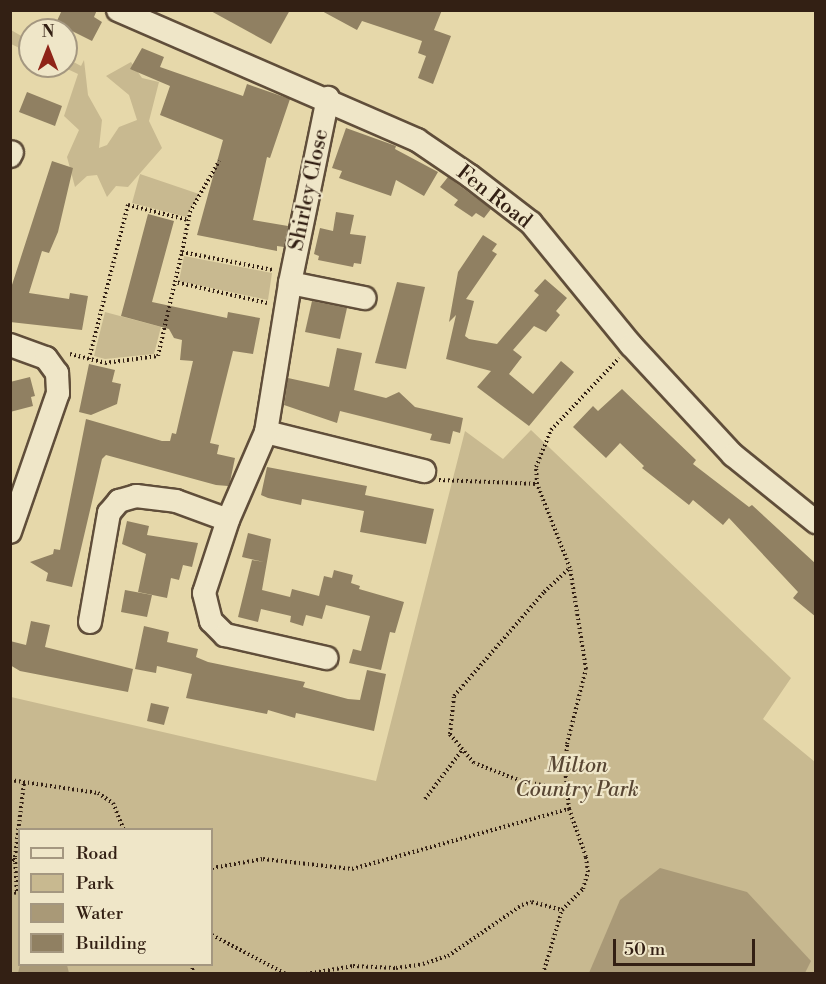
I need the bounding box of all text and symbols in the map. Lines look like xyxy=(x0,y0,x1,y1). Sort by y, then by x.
north arrow xyxy=(18,18,78,78)
text: N xyxy=(42,22,54,42)
street label: Shirley Close xyxy=(284,127,334,253)
street label: Fen Road xyxy=(451,160,537,234)
park label: Milton Country Park xyxy=(515,753,639,803)
legend xyxy=(18,828,213,966)
text: Road xyxy=(76,842,118,865)
text: Park xyxy=(76,872,113,895)
text: Water xyxy=(76,902,123,925)
scale bar xyxy=(616,927,758,965)
text: Building xyxy=(76,932,146,955)
text: 50 m xyxy=(624,938,665,961)

